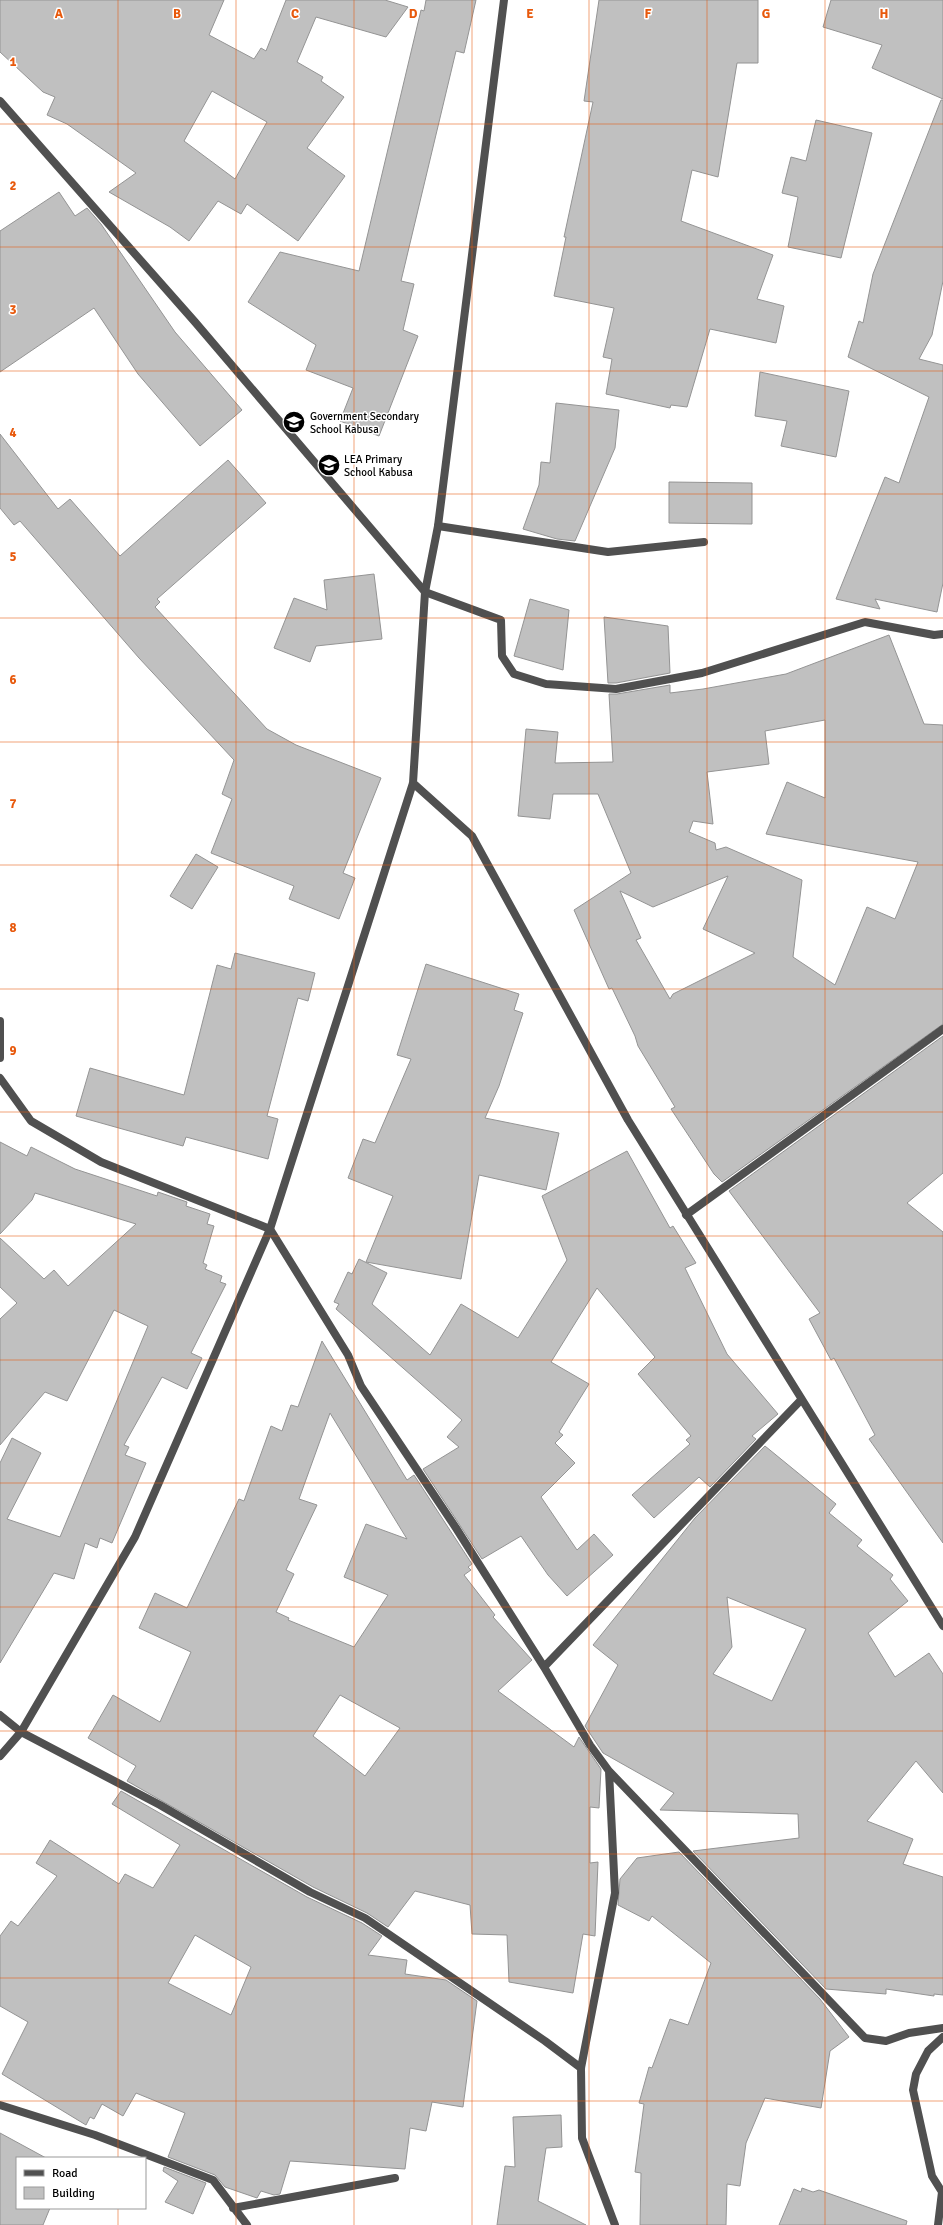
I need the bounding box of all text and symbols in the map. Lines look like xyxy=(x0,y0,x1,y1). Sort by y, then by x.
text: A xyxy=(55,6,64,22)
text: B xyxy=(173,6,181,22)
text: C xyxy=(291,6,299,22)
text: D xyxy=(409,6,418,22)
text: E xyxy=(526,6,534,22)
text: F xyxy=(645,6,652,22)
text: G xyxy=(762,6,770,22)
text: H xyxy=(880,6,888,22)
text: 1 xyxy=(9,54,17,70)
text: 2 xyxy=(9,178,17,194)
text: 3 xyxy=(9,302,17,318)
school or university icon: Government Secondary School Kabusa xyxy=(281,409,307,435)
place label: Government Secondary School Kabusa xyxy=(310,410,420,436)
text: 4 xyxy=(9,425,17,441)
school or university icon: LEA Primary School Kabusa xyxy=(316,452,342,478)
place label: LEA Primary School Kabusa xyxy=(344,453,413,479)
text: 5 xyxy=(9,549,17,565)
text: 6 xyxy=(9,672,17,688)
text: 7 xyxy=(9,796,17,812)
text: 8 xyxy=(9,920,17,936)
text: 9 xyxy=(9,1043,17,1059)
legend xyxy=(16,2157,146,2209)
text: Road xyxy=(52,2166,78,2181)
text: Building xyxy=(52,2186,95,2201)

